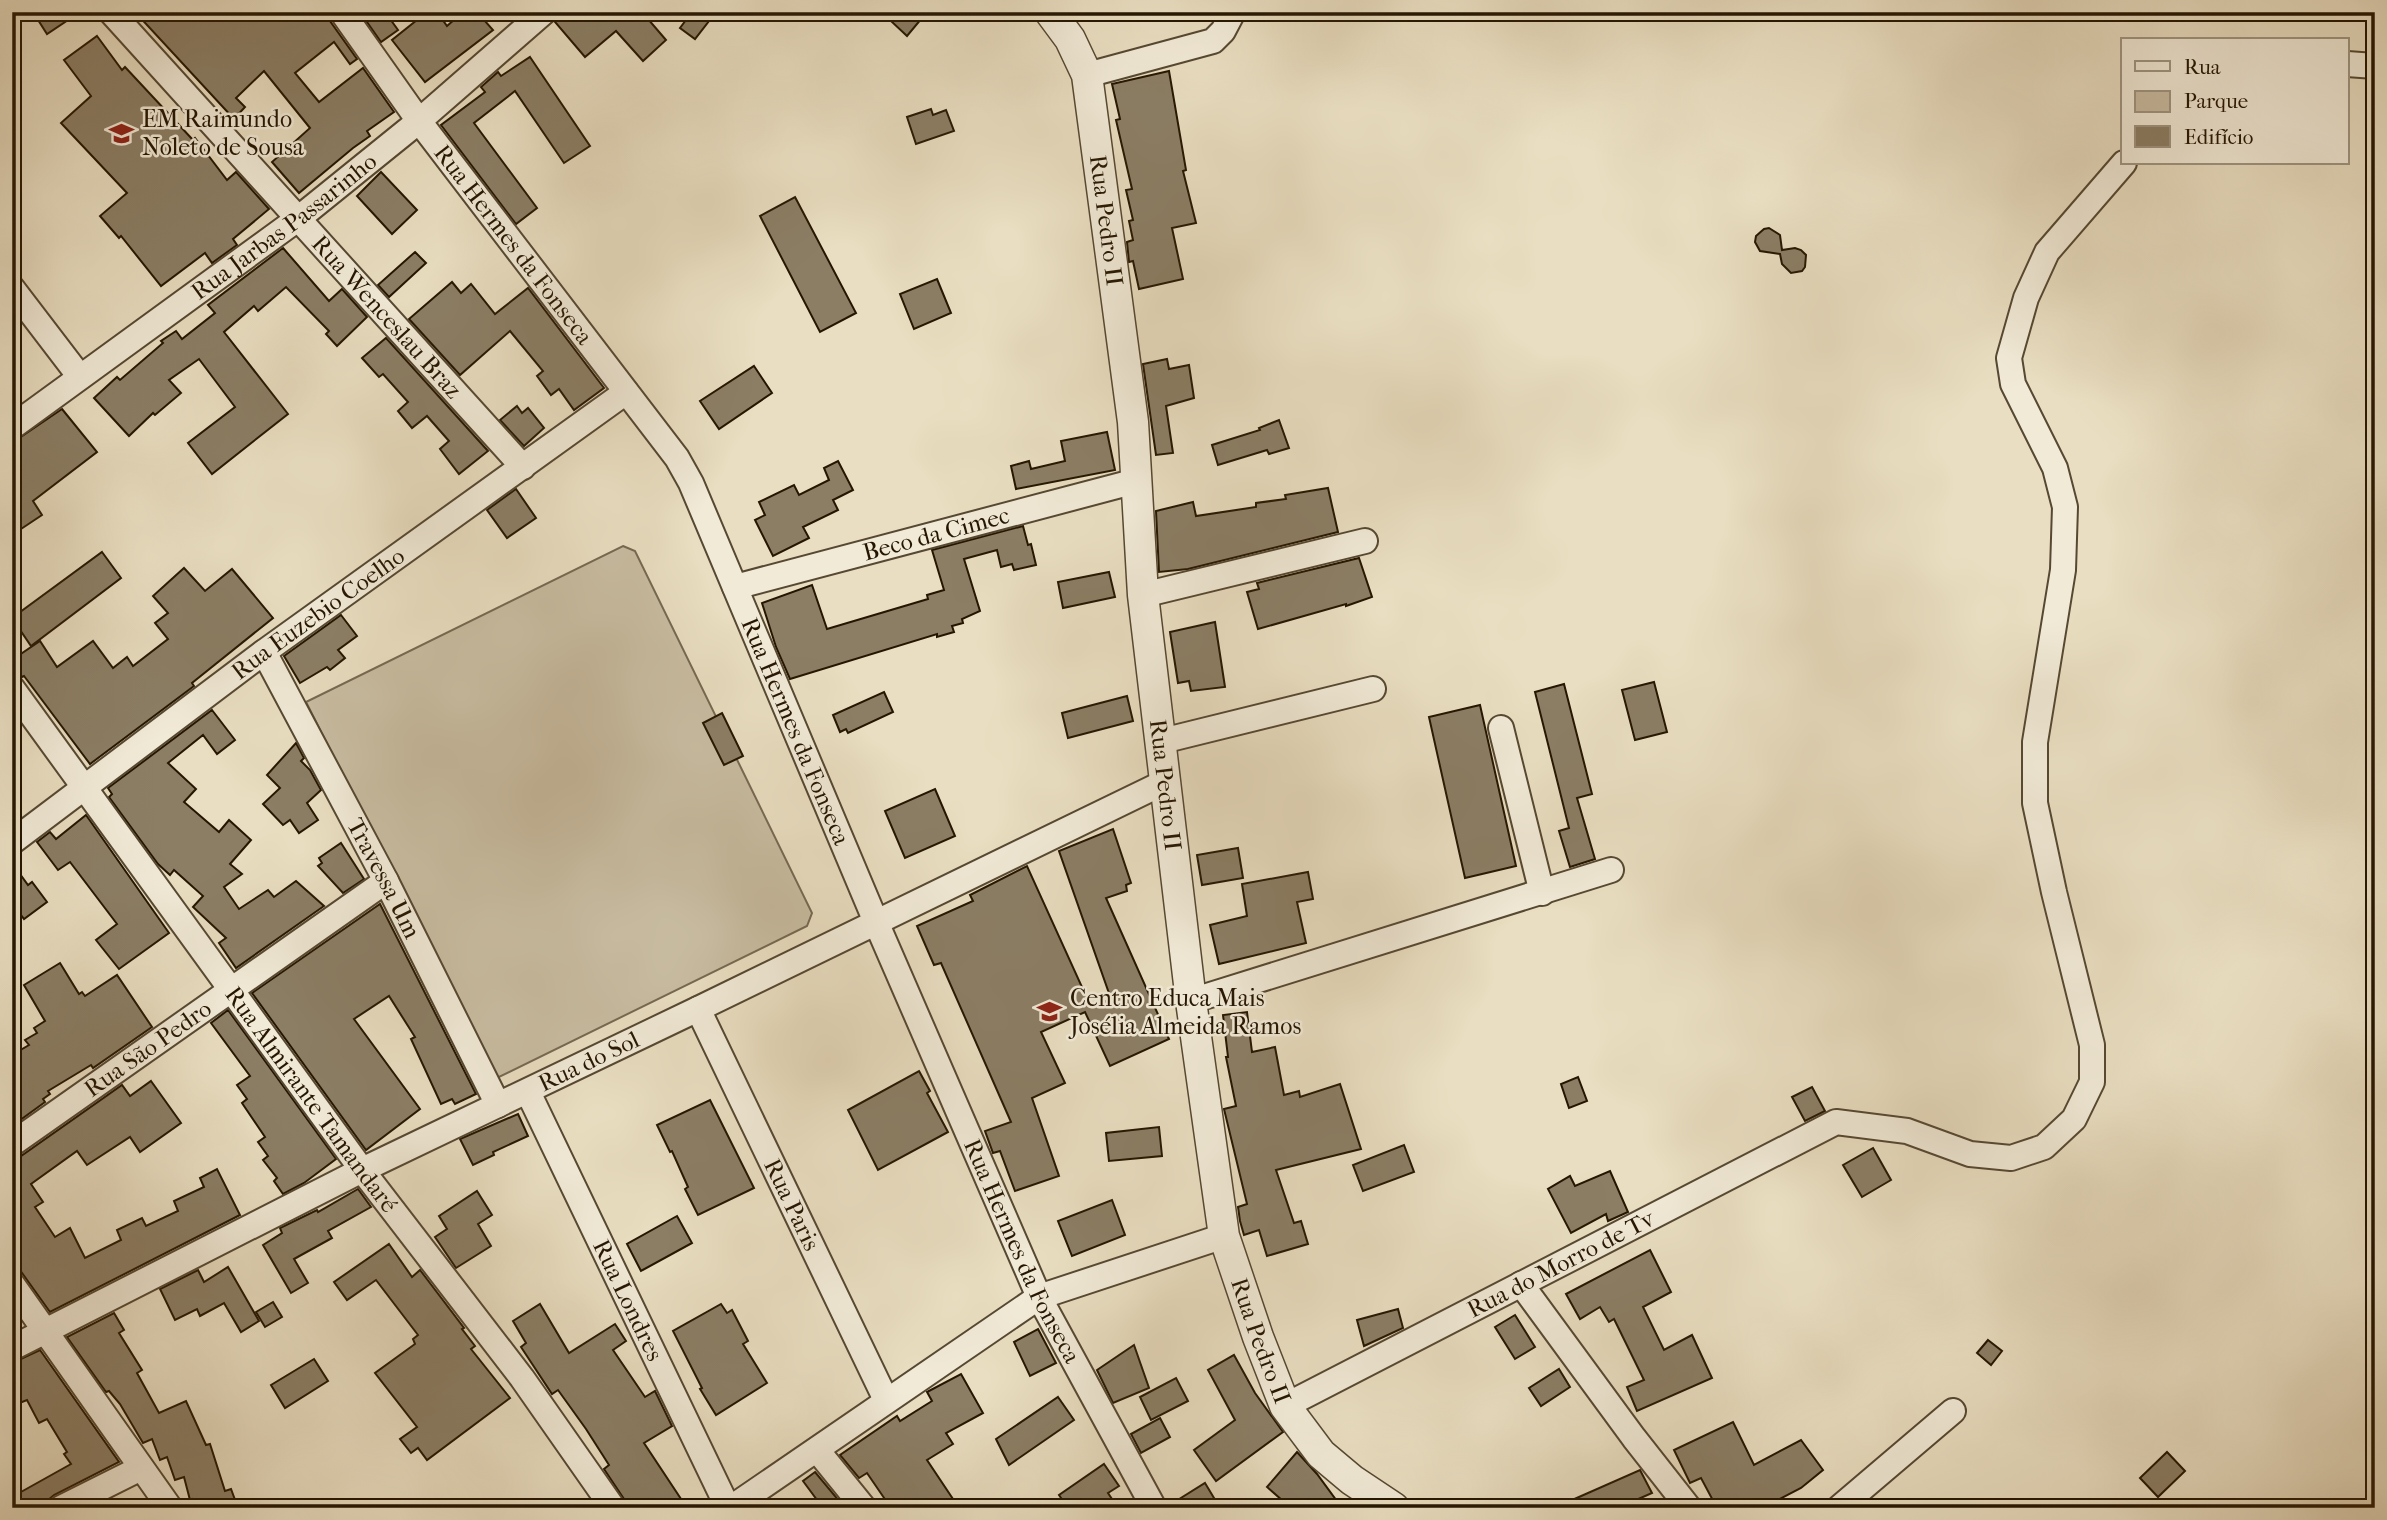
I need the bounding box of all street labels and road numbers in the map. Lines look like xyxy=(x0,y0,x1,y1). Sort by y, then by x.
street label: Rua Hermes da Fonseca xyxy=(428,139,599,351)
street label: Rua Jarbas Passarinho xyxy=(186,147,382,306)
street label: Rua Pedro II xyxy=(1084,153,1129,288)
street label: Rua Wenceslau Braz xyxy=(306,230,468,404)
street label: Beco da Cimec xyxy=(860,501,1012,567)
street label: Rua Euzebio Coelho xyxy=(226,542,410,685)
street label: Rua Hermes da Fonseca xyxy=(735,613,856,850)
street label: Rua Pedro II xyxy=(1144,718,1187,852)
street label: Travessa Um xyxy=(341,813,426,943)
street label: Rua Almirante Tamandaré xyxy=(219,981,404,1218)
street label: Rua São Pedro xyxy=(79,994,217,1103)
street label: Rua do Sol xyxy=(534,1025,644,1097)
street label: Rua Hermes da Fonseca xyxy=(958,1135,1087,1369)
street label: Rua Paris xyxy=(758,1154,826,1255)
street label: Rua do Morro de Tv xyxy=(1462,1204,1660,1324)
street label: Rua Londres xyxy=(587,1235,669,1366)
street label: Rua Pedro II xyxy=(1225,1274,1297,1408)

